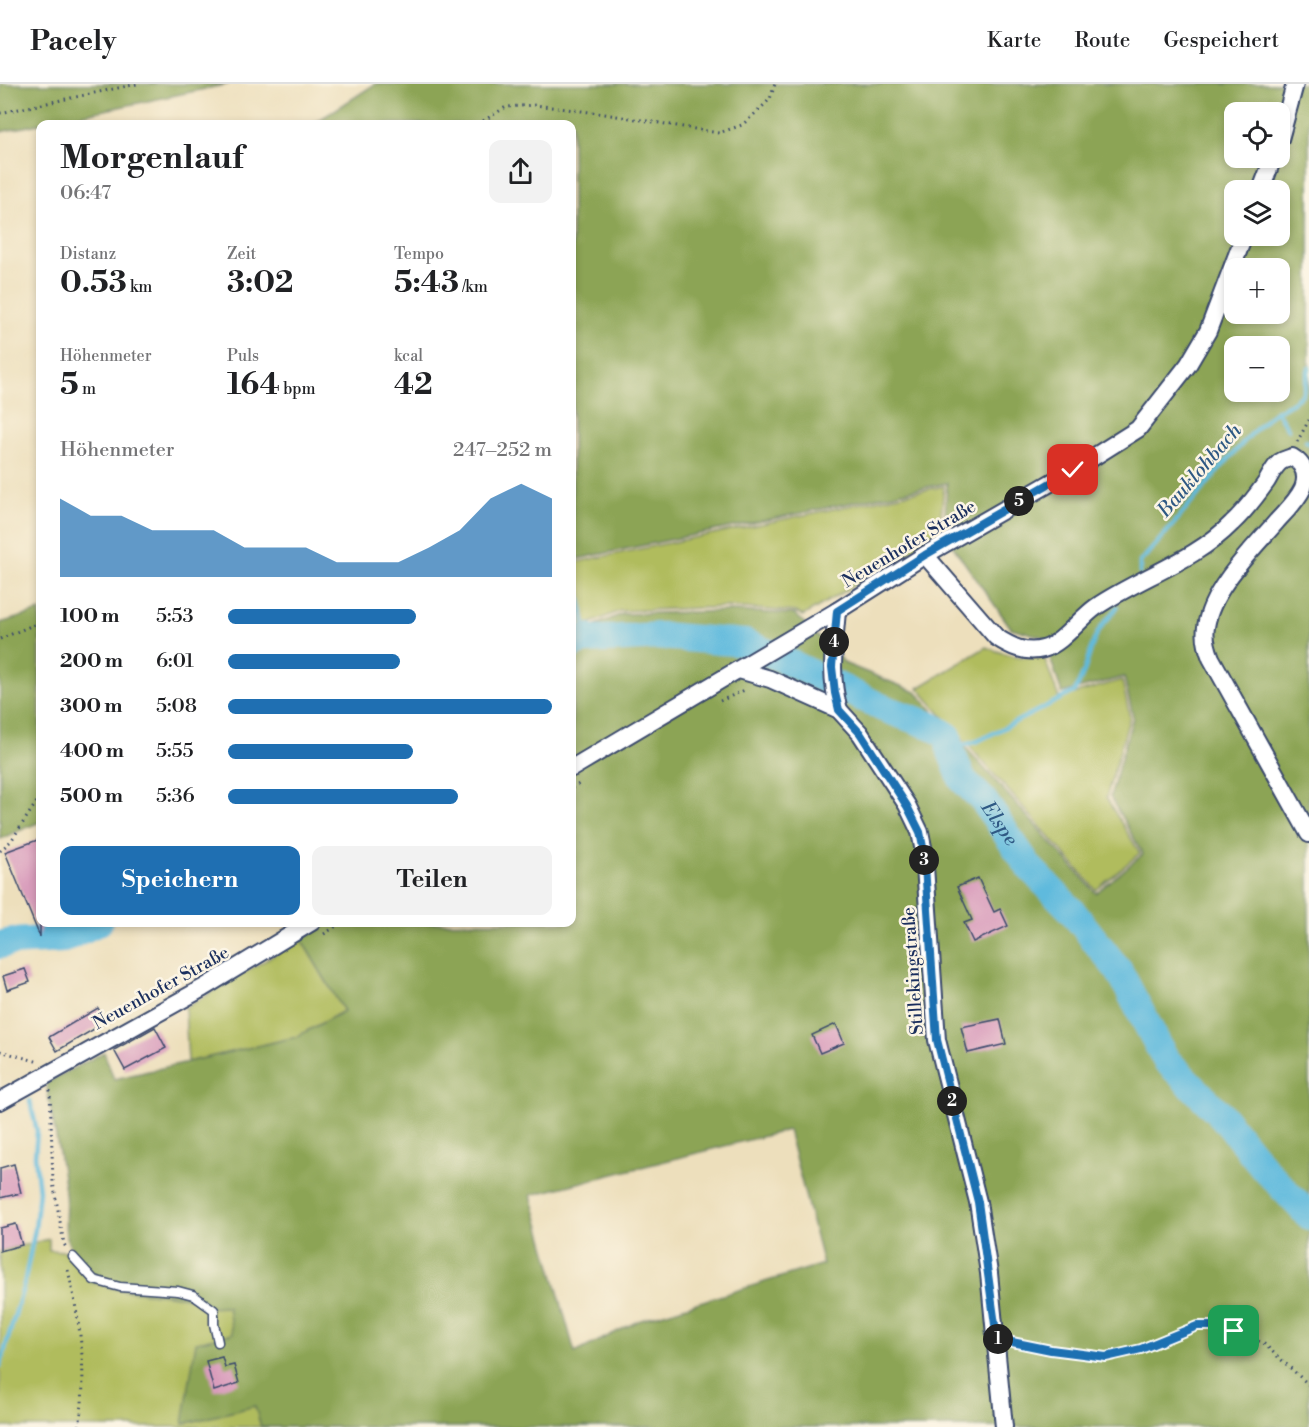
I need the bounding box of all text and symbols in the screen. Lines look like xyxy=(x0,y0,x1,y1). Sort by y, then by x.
text: Pacely xyxy=(30,24,116,59)
text: Karte xyxy=(987,28,1041,54)
text: Route xyxy=(1074,28,1130,54)
text: Gespeichert xyxy=(1163,28,1279,54)
map controls xyxy=(1224,102,1290,402)
button: locate xyxy=(1224,102,1290,168)
text: Morgenlauf xyxy=(60,138,243,179)
button: share xyxy=(489,140,552,203)
button: layers xyxy=(1224,180,1290,246)
text: 06:47 xyxy=(60,181,111,206)
text: Distanz xyxy=(60,244,116,264)
text: Zeit xyxy=(227,244,256,264)
text: Tempo xyxy=(394,244,444,264)
button: + xyxy=(1224,258,1290,324)
text: 0.53 xyxy=(60,264,127,302)
text: 3:02 xyxy=(227,264,293,302)
text: 5:43 xyxy=(394,264,459,302)
text: km xyxy=(127,277,152,297)
text: /km xyxy=(459,277,488,297)
button: − xyxy=(1224,336,1290,402)
text: Höhenmeter xyxy=(60,346,152,366)
text: Puls xyxy=(227,346,259,366)
text: kcal xyxy=(394,346,423,366)
text: 5 xyxy=(60,366,79,404)
text: 164 xyxy=(227,366,280,404)
text: 42 xyxy=(394,366,433,404)
text: m xyxy=(79,379,96,399)
text: bpm xyxy=(280,379,316,399)
water label: Bauklohbach xyxy=(1152,418,1248,524)
text: Höhenmeter xyxy=(60,438,174,463)
text: 247–252 m xyxy=(453,438,552,463)
pin xyxy=(1047,444,1098,495)
icon: check xyxy=(1056,453,1089,486)
pin: 5 xyxy=(1004,486,1034,516)
text: 5 xyxy=(1014,491,1024,511)
street label: Neuenhofer Straße xyxy=(838,495,980,593)
text: 100 m xyxy=(60,604,119,629)
text: 5:53 xyxy=(156,604,194,629)
pin: 4 xyxy=(819,627,849,657)
text: 4 xyxy=(829,632,839,652)
text: 200 m xyxy=(60,649,123,674)
text: 6:01 xyxy=(156,649,194,674)
text: 300 m xyxy=(60,694,123,719)
text: 5:08 xyxy=(156,694,197,719)
text: 400 m xyxy=(60,739,124,764)
text: 5:55 xyxy=(156,739,194,764)
text: 500 m xyxy=(60,784,123,809)
text: 5:36 xyxy=(156,784,195,809)
water label: Elspe xyxy=(975,796,1024,851)
pin: 3 xyxy=(909,845,939,875)
button: Speichern xyxy=(60,846,300,915)
button: Teilen xyxy=(312,846,552,915)
text: 3 xyxy=(919,850,929,870)
street label: Stillekingstraße xyxy=(897,906,929,1036)
street label: Neuenhofer Straße xyxy=(89,941,233,1035)
pin: 2 xyxy=(937,1086,967,1116)
text: 2 xyxy=(947,1091,957,1111)
pin xyxy=(1208,1305,1259,1356)
icon: arrive xyxy=(1217,1314,1250,1347)
pin: 1 xyxy=(983,1324,1013,1354)
text: 1 xyxy=(994,1329,1002,1349)

